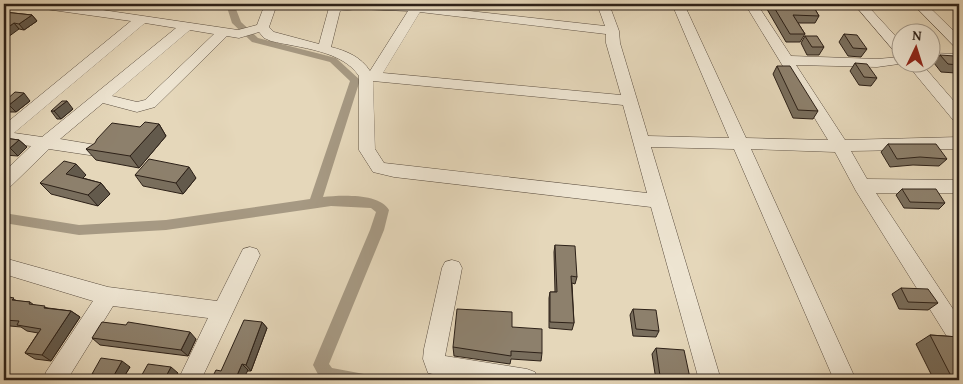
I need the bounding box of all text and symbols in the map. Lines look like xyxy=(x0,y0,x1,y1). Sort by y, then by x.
north arrow xyxy=(890,22,940,72)
text: N xyxy=(912,25,923,45)

